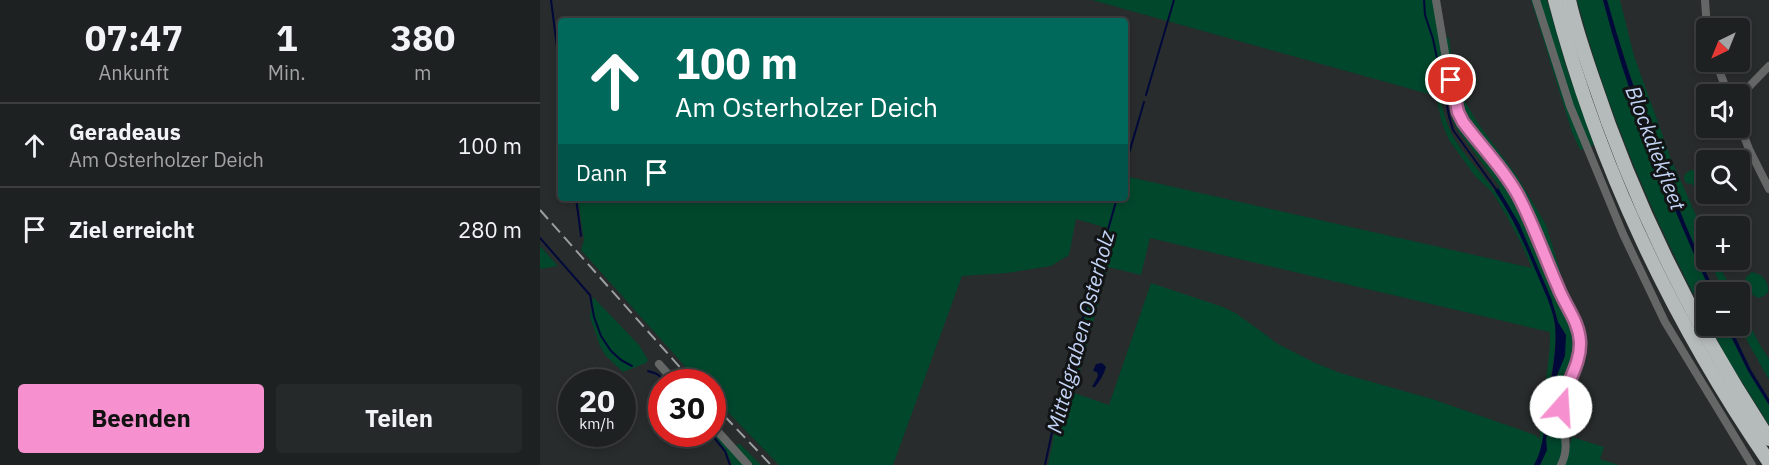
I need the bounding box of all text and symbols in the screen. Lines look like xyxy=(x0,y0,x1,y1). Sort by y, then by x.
text: 07:47 xyxy=(85,14,183,61)
text: 1 xyxy=(276,14,298,61)
text: 380 xyxy=(390,14,455,61)
north arrow xyxy=(1696,18,1750,72)
map controls xyxy=(1696,18,1750,336)
text: 100 m xyxy=(675,36,798,91)
icon: ahead xyxy=(576,42,654,120)
pin xyxy=(1425,54,1476,105)
text: Ankunft xyxy=(98,59,169,86)
text: Min. xyxy=(268,59,306,86)
text: m xyxy=(414,59,432,86)
icon: arrive xyxy=(1434,63,1467,96)
water label: Blockdiekfleet xyxy=(1619,82,1693,215)
button: sound xyxy=(1696,84,1750,138)
text: Am Osterholzer Deich xyxy=(675,89,938,124)
text: Geradeaus xyxy=(69,117,181,146)
icon: ahead xyxy=(18,129,51,162)
text: 100 m xyxy=(458,131,522,160)
text: Am Osterholzer Deich xyxy=(69,146,264,173)
button: search xyxy=(1696,150,1750,204)
icon: arrive xyxy=(640,156,673,189)
text: Dann xyxy=(576,158,628,187)
icon: arrive xyxy=(18,213,51,246)
text: Ziel erreicht xyxy=(69,215,194,244)
text: 280 m xyxy=(458,215,522,244)
button: + xyxy=(1696,216,1750,270)
water label: Mittelgraben Osterholz xyxy=(1040,227,1121,436)
button: − xyxy=(1696,282,1750,336)
speed limit sign: 30 xyxy=(648,369,726,447)
position arrow xyxy=(1529,375,1593,439)
text: 20 xyxy=(579,381,615,420)
button: Beenden xyxy=(18,384,264,453)
button: Teilen xyxy=(276,384,522,453)
text: km/h xyxy=(579,414,615,433)

